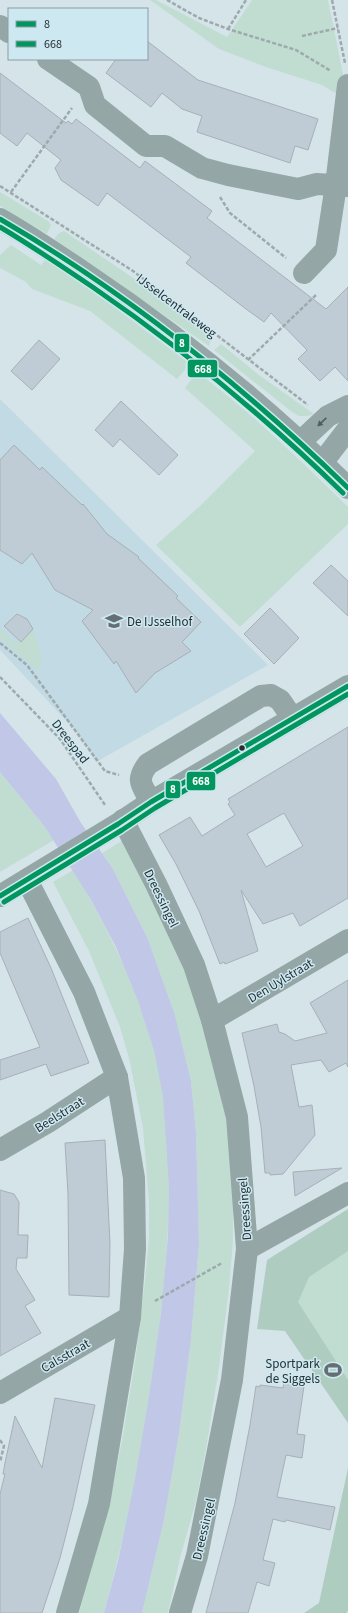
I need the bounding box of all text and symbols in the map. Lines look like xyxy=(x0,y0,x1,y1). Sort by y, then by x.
legend xyxy=(8,8,148,60)
text: 8 xyxy=(44,16,50,33)
text: 668 xyxy=(44,36,62,53)
street label: IJsselcentraleweg xyxy=(132,270,221,342)
line badge: 8 xyxy=(174,333,190,353)
text: 8 xyxy=(179,336,185,351)
line badge: 668 xyxy=(187,359,218,378)
text: 668 xyxy=(194,362,212,377)
one-way arrow xyxy=(317,417,327,426)
school or university icon: De IJsselhof xyxy=(104,611,124,631)
place label: De IJsselhof xyxy=(127,613,193,631)
street label: Dreespad xyxy=(47,716,93,767)
unlabelled marker xyxy=(237,743,247,753)
line badge: 668 xyxy=(186,771,216,791)
text: 668 xyxy=(192,774,210,789)
line badge: 8 xyxy=(165,780,181,799)
text: 8 xyxy=(170,782,176,797)
street label: Dreessingel xyxy=(139,866,183,931)
street label: Den Uylstraat xyxy=(245,954,317,1007)
street label: Beelstraat xyxy=(31,1092,88,1137)
street label: Dreessingel xyxy=(234,1177,256,1241)
street label: Calsstraat xyxy=(38,1334,94,1377)
place label: Sportpark de Siggels xyxy=(265,1355,321,1388)
sports icon: Sportpark de Siggels xyxy=(323,1360,343,1380)
street label: Dreessingel xyxy=(188,1497,220,1562)

